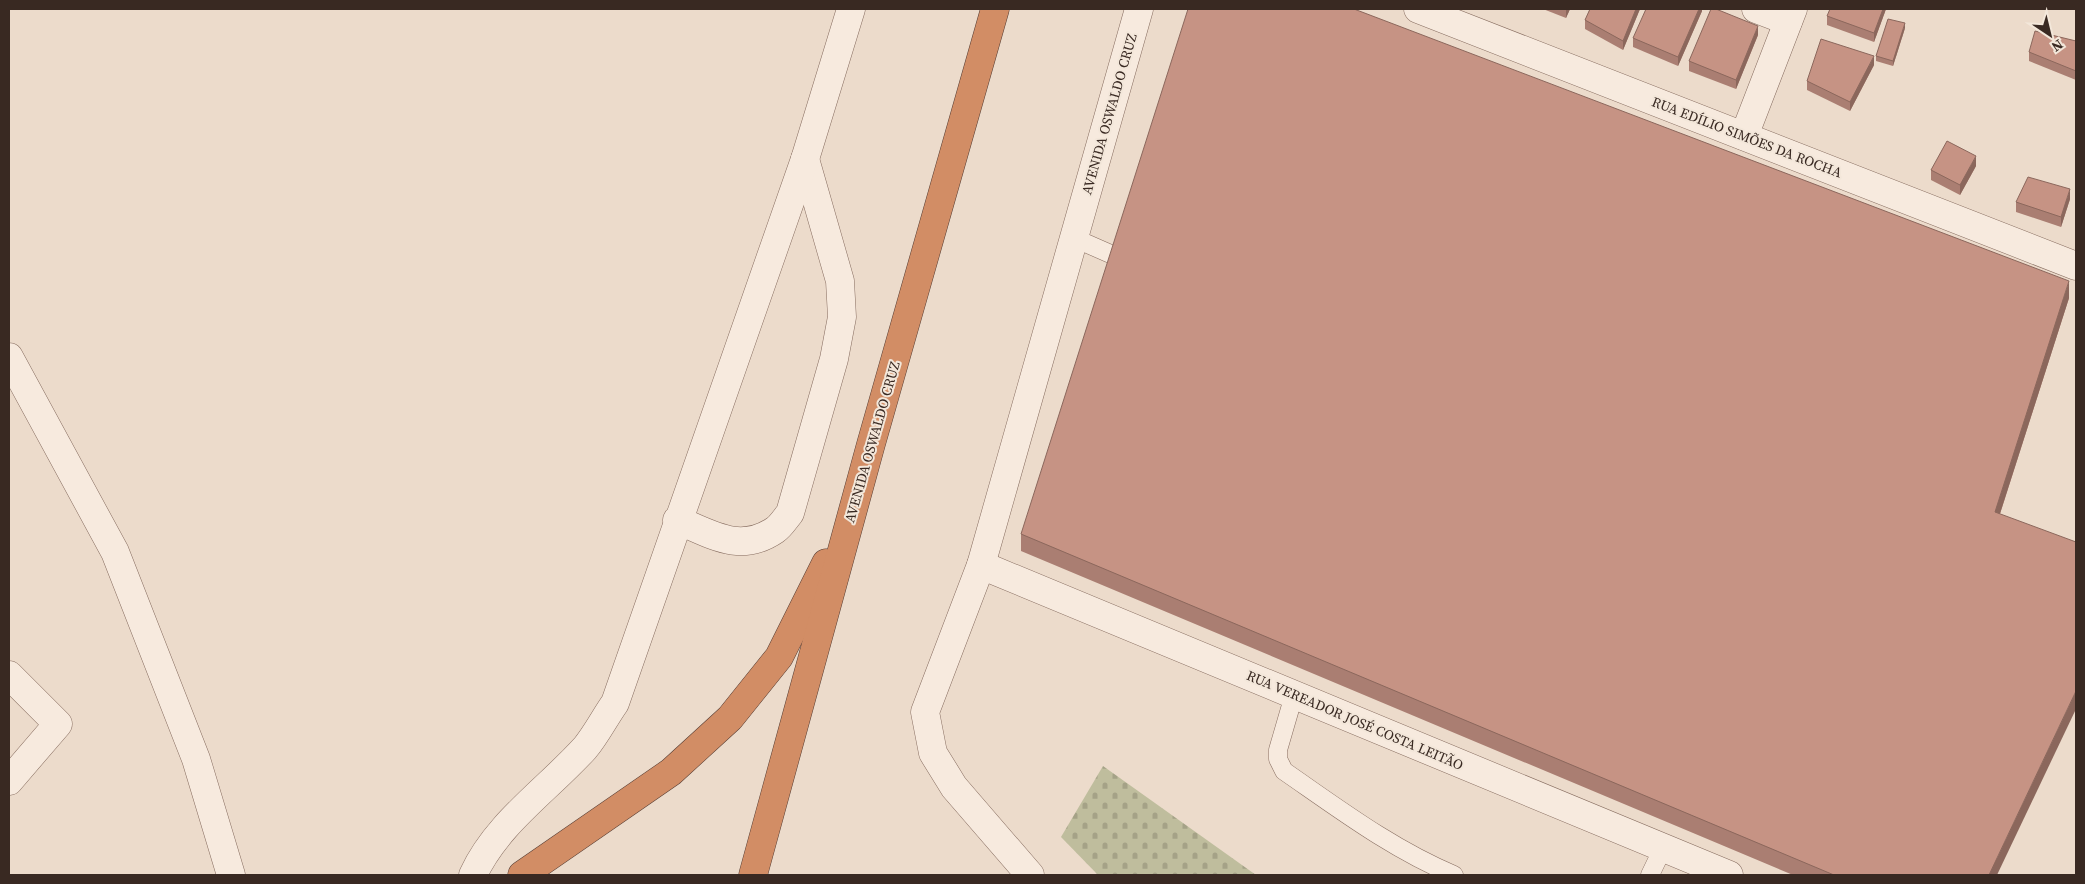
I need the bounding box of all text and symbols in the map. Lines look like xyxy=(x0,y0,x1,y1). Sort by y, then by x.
north arrow xyxy=(2025,10,2075,60)
street label: AVENIDA OSWALDO CRUZ xyxy=(1076,31,1142,197)
text: N xyxy=(2048,35,2067,57)
street label: RUA EDÍLIO SIMÕES DA ROCHA xyxy=(1649,91,1846,183)
street label: AVENIDA OSWALDO CRUZ xyxy=(839,359,905,525)
street label: RUA VEREADOR JOSÉ COSTA LEITÃO xyxy=(1243,665,1467,775)

